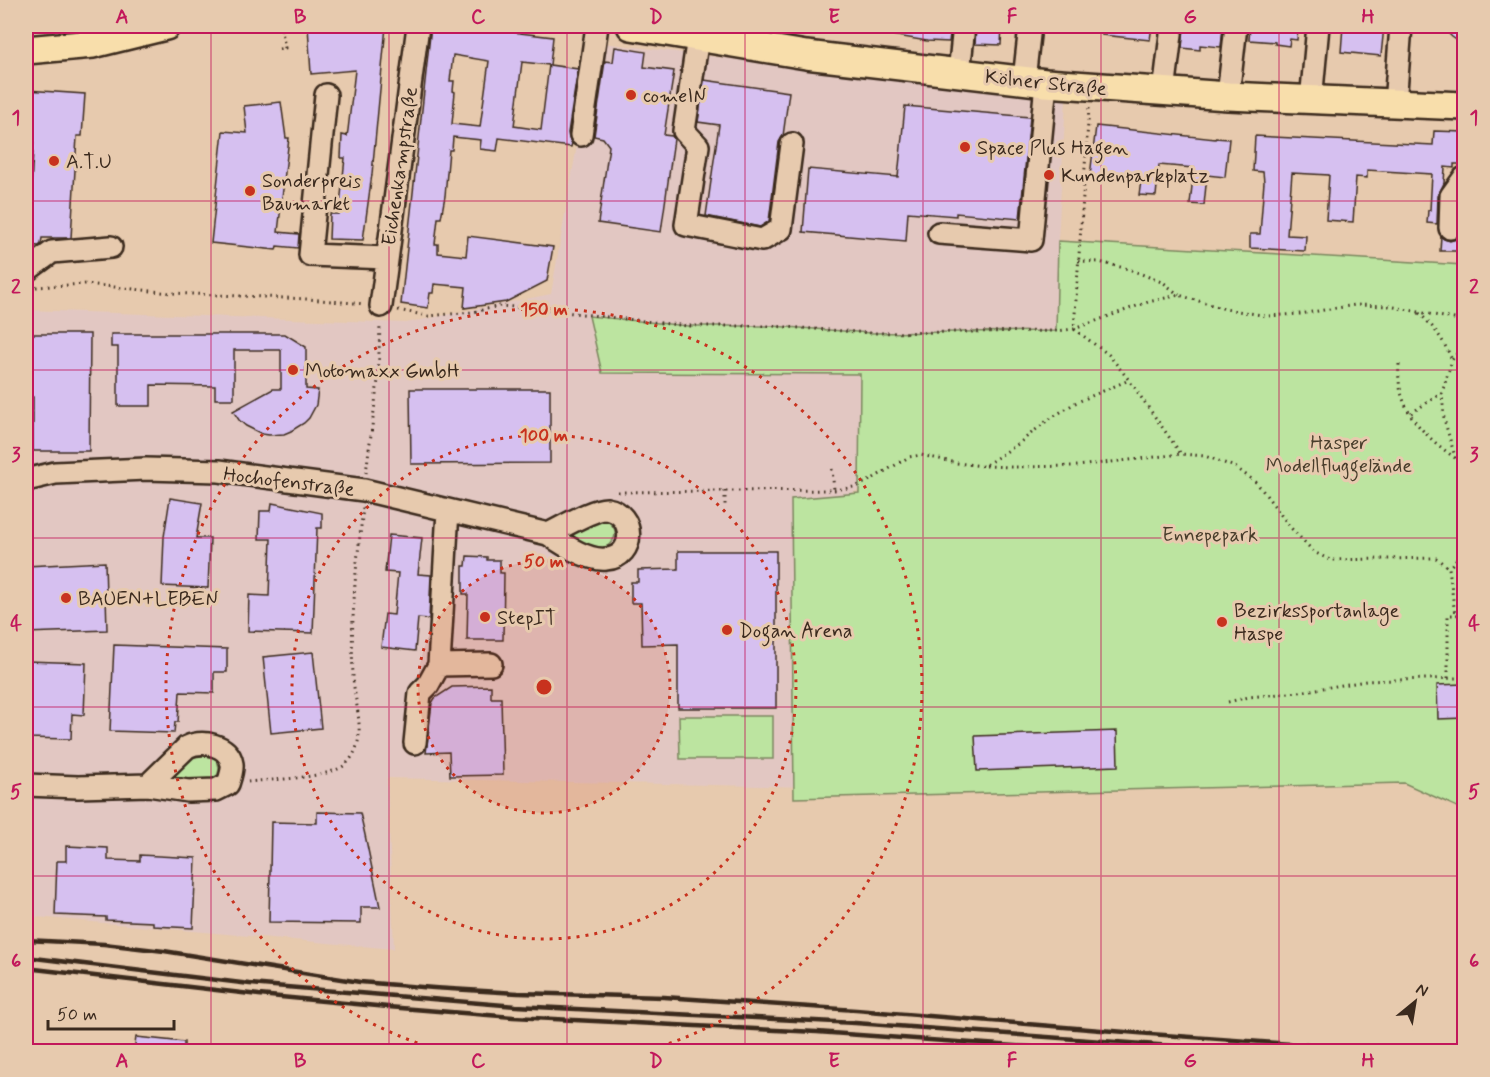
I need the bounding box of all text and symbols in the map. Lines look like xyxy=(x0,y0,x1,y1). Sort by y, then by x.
text: A xyxy=(115,4,129,31)
text: B xyxy=(294,4,307,31)
text: C xyxy=(471,4,486,31)
text: D xyxy=(649,4,663,31)
text: E xyxy=(828,4,840,31)
text: F xyxy=(1007,4,1018,31)
text: G xyxy=(1183,4,1197,31)
text: H xyxy=(1361,4,1375,31)
street label: Kölner Straße xyxy=(984,64,1108,103)
place label: comeIN xyxy=(643,83,706,110)
street label: Eichenkampstraße xyxy=(376,85,425,247)
marker: comeIN xyxy=(624,88,638,102)
text: 1 xyxy=(12,105,20,132)
text: 1 xyxy=(1470,105,1478,132)
place label: Space Plus Hagen xyxy=(977,135,1129,164)
marker: Space Plus Hagen xyxy=(958,140,972,154)
place label: A.T.U xyxy=(66,149,112,176)
marker: A.T.U xyxy=(47,154,61,168)
place label: Kundenparkplatz xyxy=(1061,163,1209,190)
place label: Sonderpreis Baumarkt xyxy=(262,168,361,218)
marker: Kundenparkplatz xyxy=(1042,168,1056,182)
marker: Sonderpreis Baumarkt xyxy=(243,184,257,198)
text: 2 xyxy=(11,274,21,301)
text: 2 xyxy=(1469,274,1479,301)
text: 150 m xyxy=(520,298,568,322)
place label: Motomaxx GmbH xyxy=(305,358,460,385)
marker: Motomaxx GmbH xyxy=(286,363,300,377)
text: 100 m xyxy=(520,424,568,448)
park label: Hasper Modellfluggelände xyxy=(1266,430,1412,482)
text: 3 xyxy=(11,442,21,469)
text: 3 xyxy=(1469,442,1479,469)
street label: Hochofenstraße xyxy=(222,461,356,504)
park label: Ennepepark xyxy=(1162,522,1258,549)
text: 50 m xyxy=(524,550,564,574)
place label: BAUEN+LEBEN xyxy=(78,586,218,613)
marker: BAUEN+LEBEN xyxy=(59,591,73,605)
place label: Bezirkssportanlage Haspe xyxy=(1234,598,1400,648)
place label: StepIT xyxy=(497,605,556,632)
marker: StepIT xyxy=(478,610,492,624)
text: 4 xyxy=(10,611,22,638)
text: 4 xyxy=(1468,611,1480,638)
marker: Bezirkssportanlage Haspe xyxy=(1215,615,1229,629)
place label: Dogan Arena xyxy=(739,618,853,647)
marker: Dogan Arena xyxy=(720,623,734,637)
centre of rings xyxy=(534,677,554,697)
text: 5 xyxy=(10,779,22,806)
text: 5 xyxy=(1468,779,1480,806)
text: 6 xyxy=(11,948,21,975)
text: 6 xyxy=(1469,948,1479,975)
north arrow xyxy=(1385,972,1445,1032)
text: N xyxy=(1412,979,1432,1002)
scale bar xyxy=(48,993,174,1031)
text: 50 m xyxy=(57,1003,97,1027)
text: A xyxy=(115,1048,129,1075)
text: B xyxy=(294,1048,307,1075)
text: C xyxy=(471,1048,486,1075)
text: D xyxy=(649,1048,663,1075)
text: E xyxy=(828,1048,840,1075)
text: F xyxy=(1007,1048,1018,1075)
text: G xyxy=(1183,1048,1197,1075)
text: H xyxy=(1361,1048,1375,1075)

